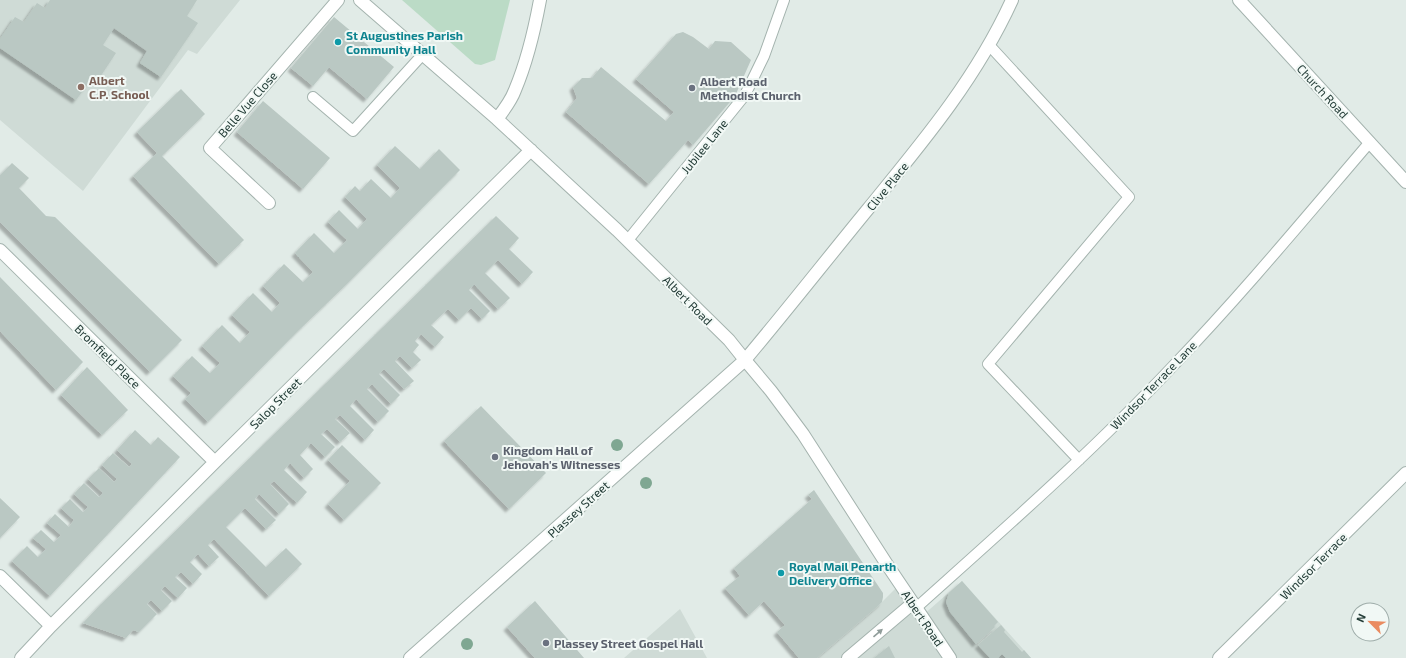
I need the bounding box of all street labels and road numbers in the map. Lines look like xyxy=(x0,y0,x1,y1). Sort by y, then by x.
street label: Church Road xyxy=(1295,61,1351,121)
street label: Belle Vue Close xyxy=(215,68,279,140)
street label: Jubilee Lane xyxy=(678,116,730,176)
street label: Clive Place xyxy=(863,159,911,213)
street label: Albert Road xyxy=(660,272,716,328)
street label: Bromfield Place xyxy=(72,321,144,391)
street label: Windsor Terrace Lane xyxy=(1107,338,1199,432)
street label: Salop Street xyxy=(246,374,304,432)
street label: Plassey Street xyxy=(544,477,612,540)
street label: Windsor Terrace xyxy=(1277,530,1349,602)
street label: Albert Road xyxy=(899,588,947,648)

